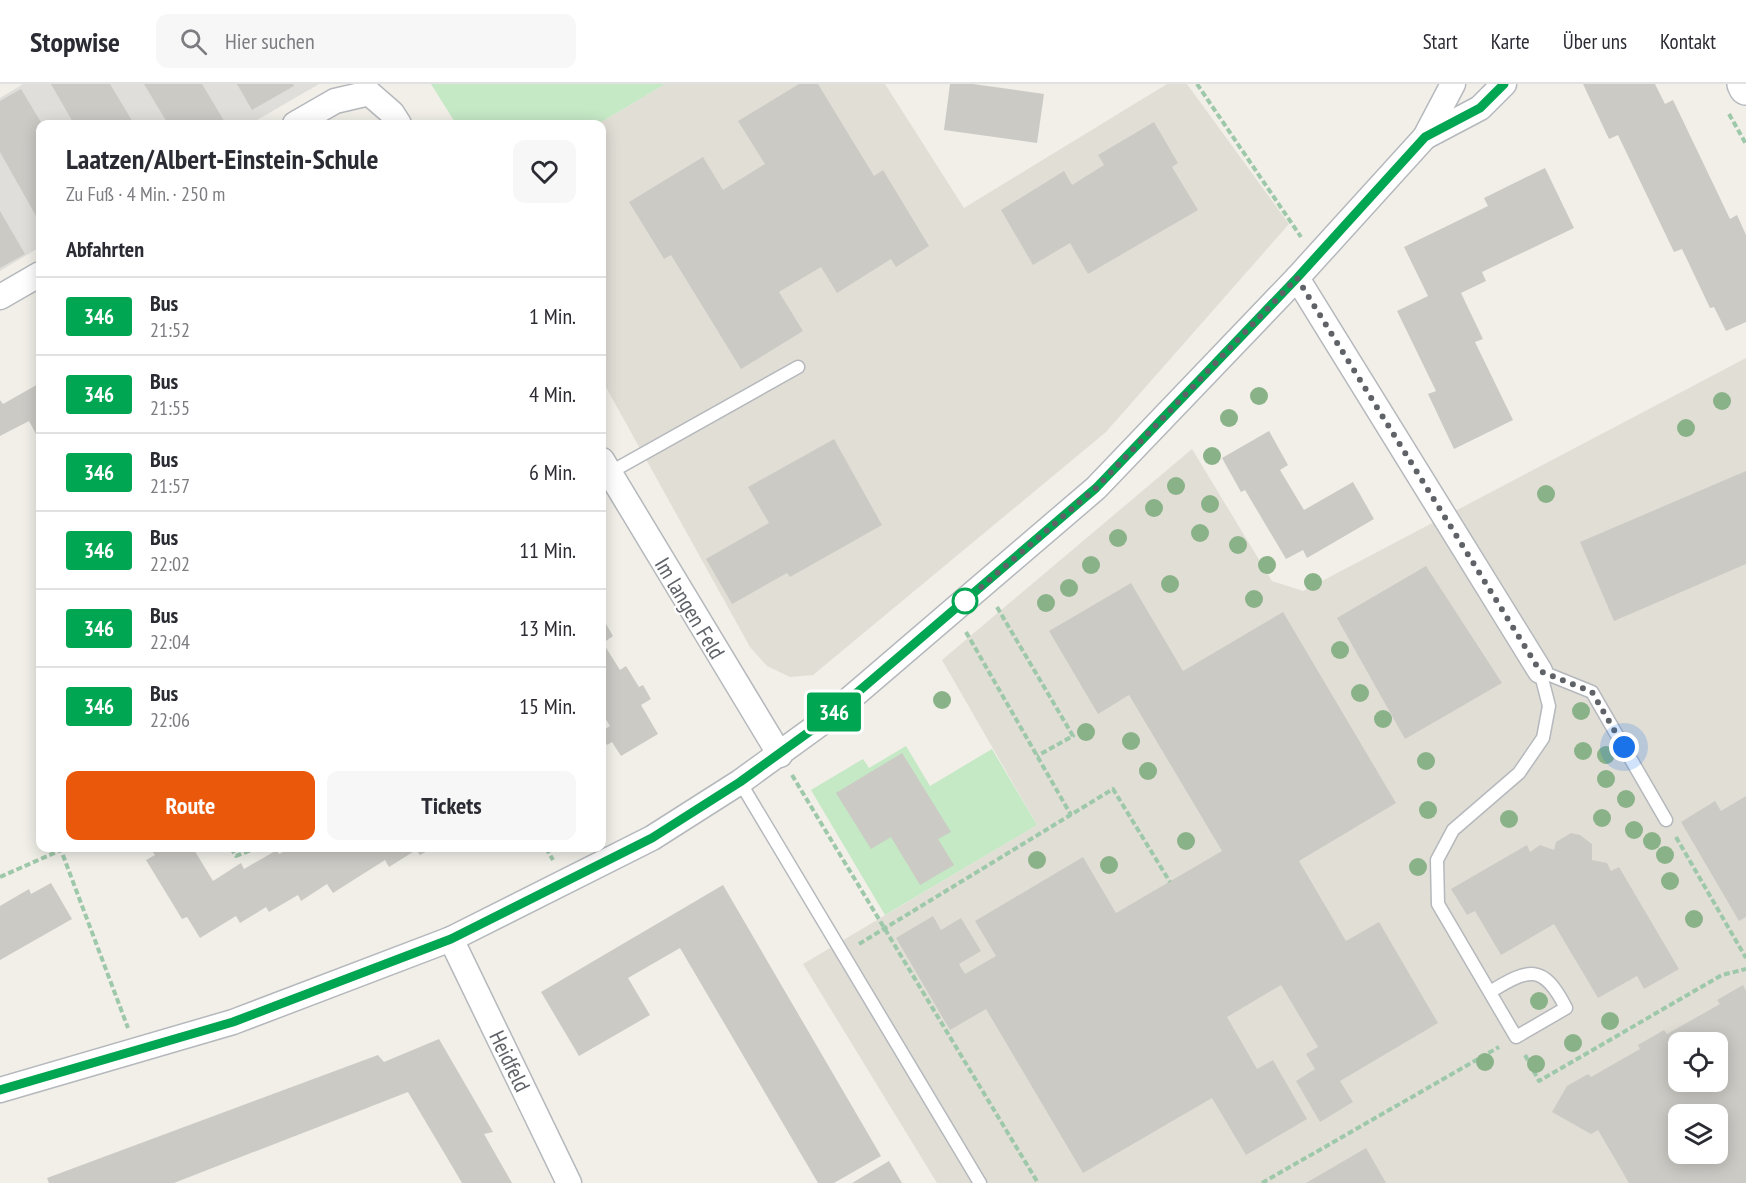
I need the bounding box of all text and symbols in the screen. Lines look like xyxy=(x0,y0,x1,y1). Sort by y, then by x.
search box xyxy=(156,14,576,68)
text: Stopwise xyxy=(30,23,120,60)
icon: search xyxy=(177,25,210,58)
text: Hier suchen xyxy=(225,27,315,55)
text: Start xyxy=(1423,28,1458,55)
text: Karte xyxy=(1491,28,1530,55)
text: Über uns xyxy=(1563,28,1627,55)
text: Kontakt xyxy=(1660,28,1716,55)
text: Laatzen/Albert-Einstein-Schule xyxy=(66,140,378,177)
button: heart xyxy=(513,140,576,203)
text: Zu Fuß · 4 Min. · 250 m xyxy=(66,181,225,207)
text: Abfahrten xyxy=(66,235,144,263)
text: Bus xyxy=(150,289,178,317)
text: 1 Min. xyxy=(529,302,576,330)
text: 346 xyxy=(84,303,114,330)
text: 21:52 xyxy=(150,317,190,343)
text: Bus xyxy=(150,367,178,395)
text: 4 Min. xyxy=(529,380,576,408)
text: 346 xyxy=(84,381,114,408)
text: 21:55 xyxy=(150,395,190,421)
text: Bus xyxy=(150,445,178,473)
text: 6 Min. xyxy=(529,458,576,486)
text: 346 xyxy=(84,459,114,486)
text: 21:57 xyxy=(150,473,190,499)
text: Bus xyxy=(150,523,178,551)
text: 11 Min. xyxy=(519,536,576,564)
text: 346 xyxy=(84,537,114,564)
text: 22:02 xyxy=(150,551,190,577)
street label: Im langen Feld xyxy=(649,552,731,664)
unlabelled marker xyxy=(952,588,978,614)
text: Bus xyxy=(150,601,178,629)
text: 13 Min. xyxy=(519,614,576,642)
text: 346 xyxy=(84,615,114,642)
text: 22:04 xyxy=(150,629,190,655)
text: Bus xyxy=(150,679,178,707)
text: 15 Min. xyxy=(519,692,576,720)
line badge: 346 xyxy=(800,692,868,732)
text: 346 xyxy=(84,693,114,720)
text: 346 xyxy=(819,699,849,726)
text: 22:06 xyxy=(150,707,190,733)
your location xyxy=(1609,732,1639,762)
button: Route xyxy=(66,771,315,840)
button: Tickets xyxy=(327,771,576,840)
street label: Heidfeld xyxy=(483,1026,537,1096)
map controls xyxy=(1668,1032,1728,1164)
button: locate xyxy=(1668,1032,1728,1092)
button: layers xyxy=(1668,1104,1728,1164)

